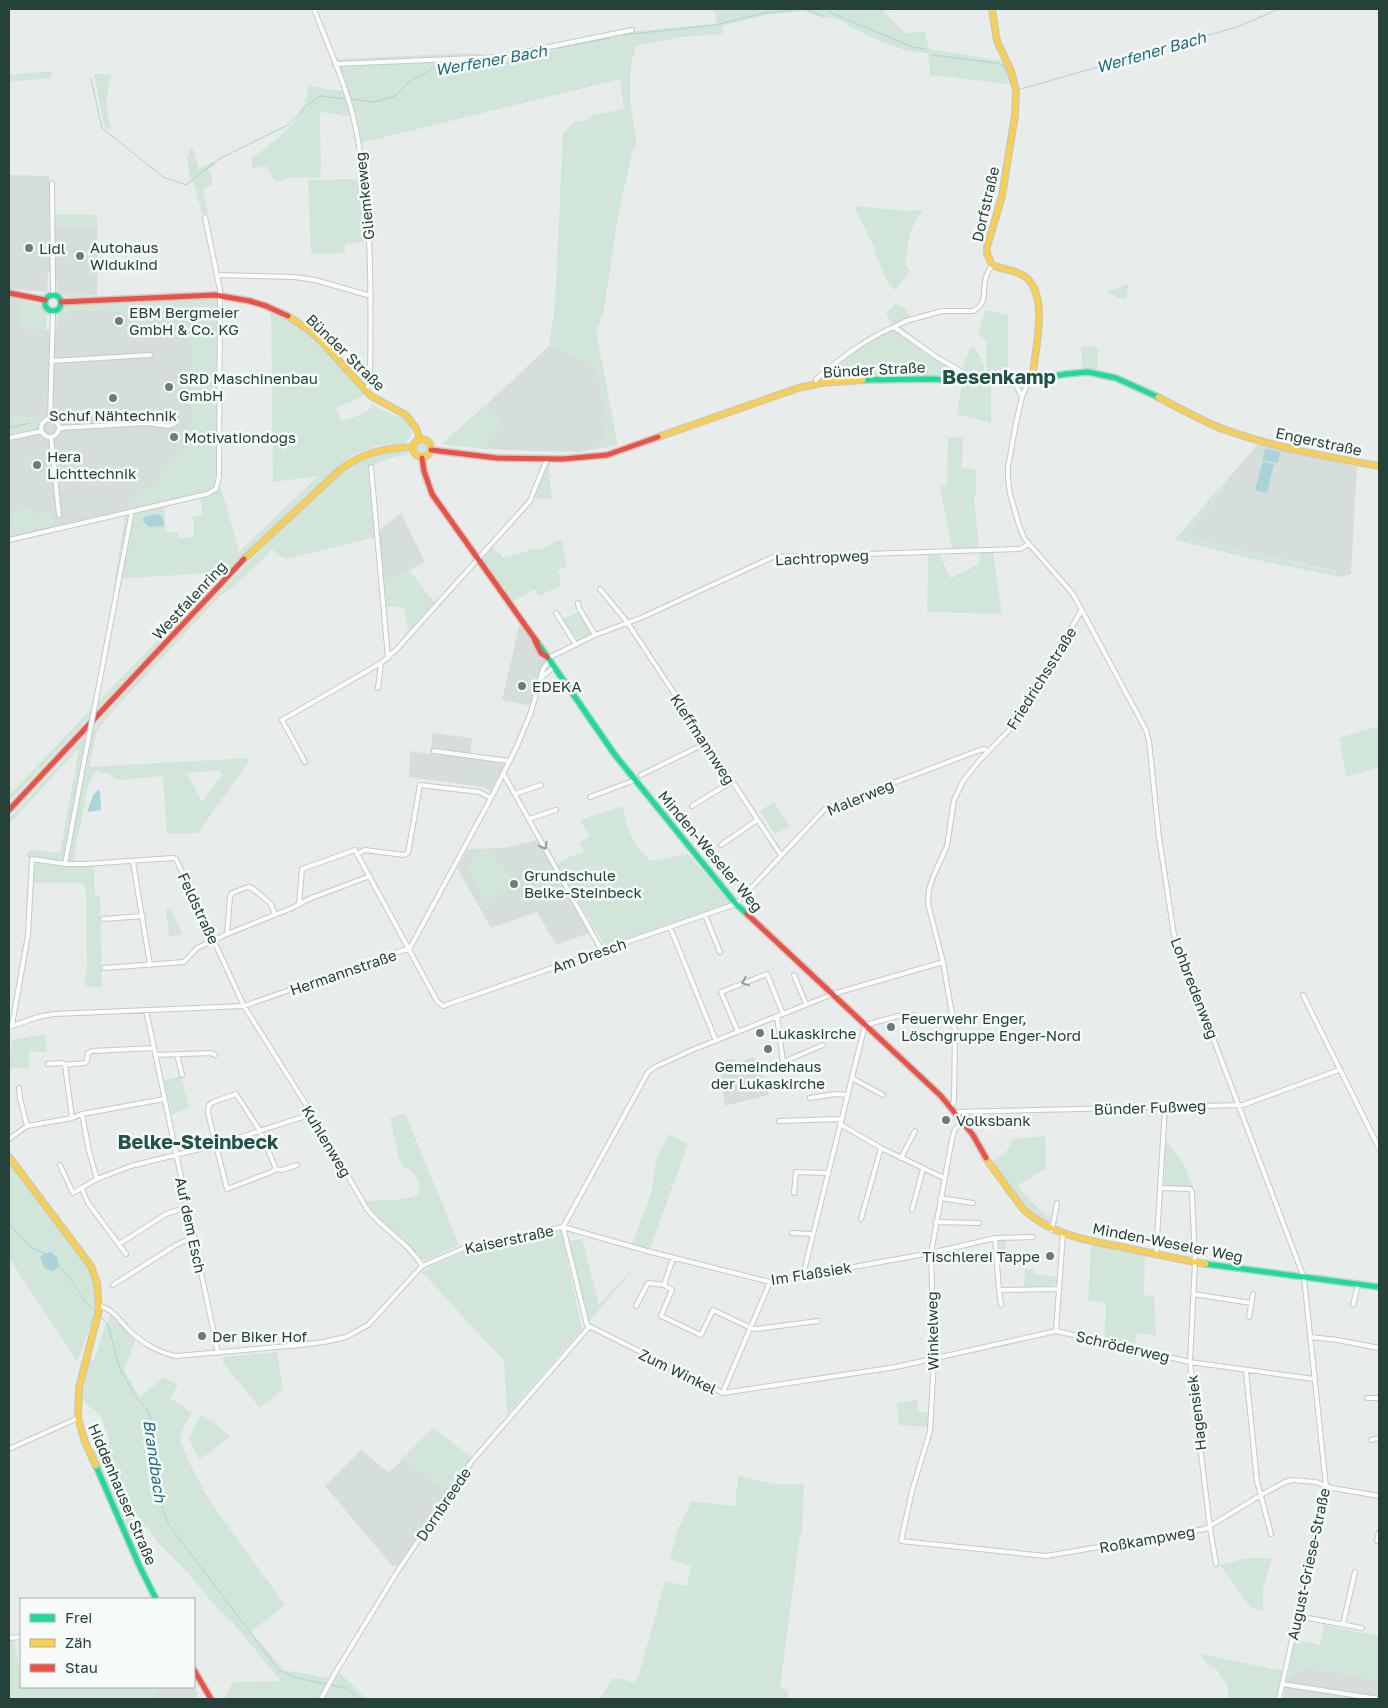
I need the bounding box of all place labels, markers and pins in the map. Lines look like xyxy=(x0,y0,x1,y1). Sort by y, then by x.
place label: Autohaus Widukind xyxy=(90,238,159,273)
place label: Lidl xyxy=(39,239,66,257)
marker: Lidl xyxy=(23,242,35,254)
marker: Autohaus Widukind xyxy=(74,250,86,262)
place label: EBM Bergmeier GmbH & Co. KG xyxy=(129,303,239,338)
marker: EBM Bergmeier GmbH & Co. KG xyxy=(113,315,125,327)
place label: SRD Maschinenbau GmbH xyxy=(179,369,318,404)
marker: SRD Maschinenbau GmbH xyxy=(163,381,175,393)
marker: Schuf Nähtechnik xyxy=(107,392,119,404)
place label: Schuf Nähtechnik xyxy=(49,406,178,424)
place label: Motivationdogs xyxy=(184,428,296,446)
marker: Motivationdogs xyxy=(168,431,180,443)
place label: Hera Lichttechnik xyxy=(47,447,137,482)
marker: Hera Lichttechnik xyxy=(31,459,43,471)
place label: EDEKA xyxy=(532,677,582,695)
marker: EDEKA xyxy=(516,680,528,692)
place label: Grundschule Belke-Steinbeck xyxy=(524,866,642,901)
marker: Grundschule Belke-Steinbeck xyxy=(508,878,520,890)
place label: Feuerwehr Enger, Löschgruppe Enger-Nord xyxy=(901,1009,1081,1044)
marker: Feuerwehr Enger, Löschgruppe Enger-Nord xyxy=(885,1021,897,1033)
place label: Lukaskirche xyxy=(770,1024,857,1042)
marker: Lukaskirche xyxy=(754,1027,766,1039)
marker: Gemeindehaus der Lukaskirche xyxy=(762,1043,774,1055)
place label: Gemeindehaus der Lukaskirche xyxy=(711,1057,825,1092)
place label: Volksbank xyxy=(956,1111,1031,1129)
marker: Volksbank xyxy=(940,1114,952,1126)
place label: Tischlerei Tappe xyxy=(922,1247,1040,1265)
marker: Tischlerei Tappe xyxy=(1044,1250,1056,1262)
place label: Der Biker Hof xyxy=(212,1327,308,1345)
marker: Der Biker Hof xyxy=(196,1330,208,1342)

